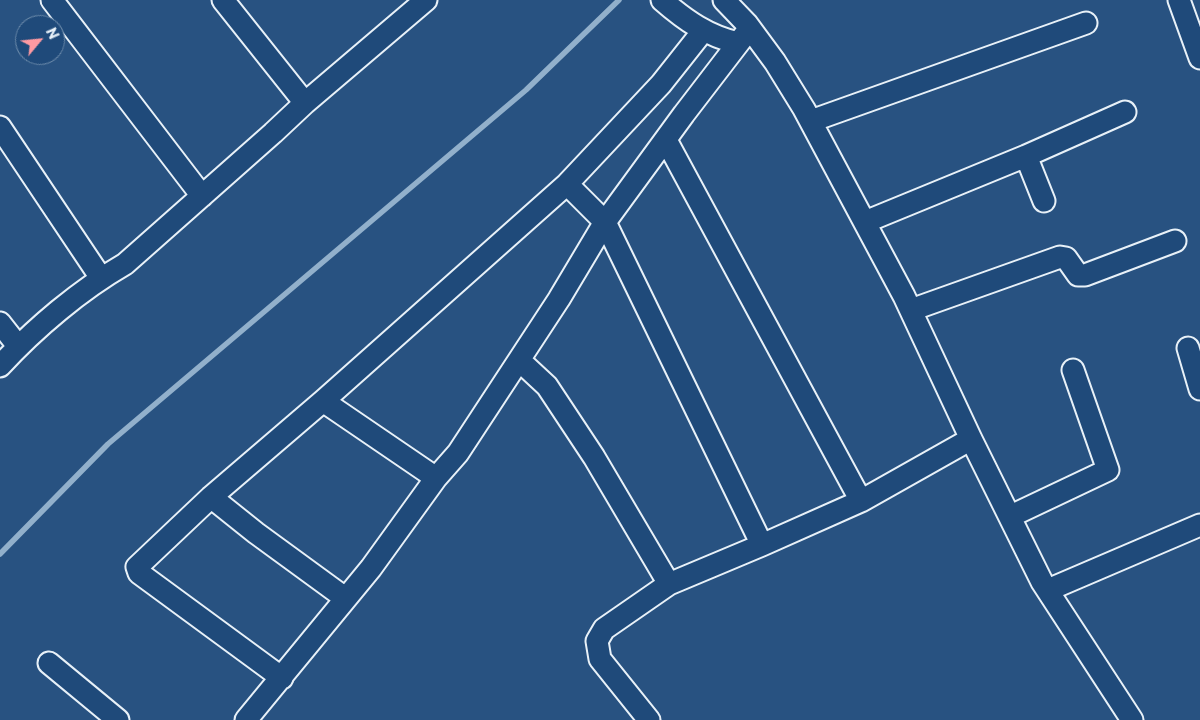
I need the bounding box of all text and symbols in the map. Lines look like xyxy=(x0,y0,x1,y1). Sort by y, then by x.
north arrow xyxy=(15,15,65,65)
text: N xyxy=(41,23,65,43)

